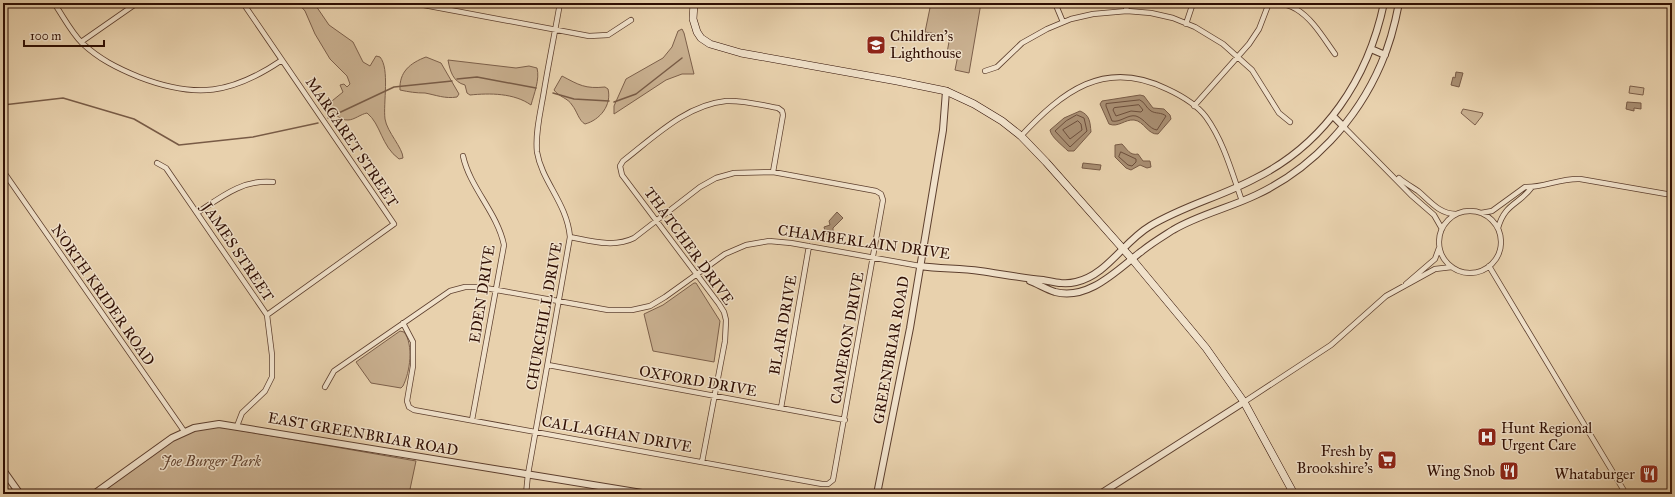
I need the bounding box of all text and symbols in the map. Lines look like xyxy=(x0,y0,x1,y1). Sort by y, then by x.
scale bar xyxy=(24,22,104,48)
place label: Children’s Lighthouse xyxy=(890,27,961,62)
text: 100 m xyxy=(30,29,61,43)
school or university icon: Children’s Lighthouse xyxy=(865,34,887,56)
street label: MARGARET STREET xyxy=(302,74,402,210)
street label: THATCHER DRIVE xyxy=(640,184,738,308)
street label: JAMES STREET xyxy=(196,197,278,305)
street label: NORTH KRIDER ROAD xyxy=(47,221,159,369)
street label: CHAMBERLAIN DRIVE xyxy=(777,221,952,263)
street label: CHURCHILL DRIVE xyxy=(522,240,566,392)
street label: EDEN DRIVE xyxy=(465,243,499,344)
street label: CAMERON DRIVE xyxy=(827,270,868,405)
street label: BLAIR DRIVE xyxy=(765,273,801,377)
street label: GREENBRIAR ROAD xyxy=(869,274,913,425)
street label: OXFORD DRIVE xyxy=(638,362,759,400)
street label: EAST GREENBRIAR ROAD xyxy=(266,408,460,460)
street label: CALLAGHAN DRIVE xyxy=(540,412,694,456)
place label: Hunt Regional Urgent Care xyxy=(1501,419,1593,454)
hospital icon: Hunt Regional Urgent Care xyxy=(1476,426,1498,448)
place label: Fresh by Brookshire's xyxy=(1297,442,1374,477)
supermarket icon: Fresh by Brookshire's xyxy=(1376,449,1398,471)
park label: Joe Burger Park xyxy=(160,452,262,470)
restaurant icon: Wing Snob xyxy=(1498,460,1520,482)
place label: Wing Snob xyxy=(1427,462,1495,480)
restaurant icon: Whataburger xyxy=(1638,463,1660,485)
place label: Whataburger xyxy=(1555,465,1635,483)

